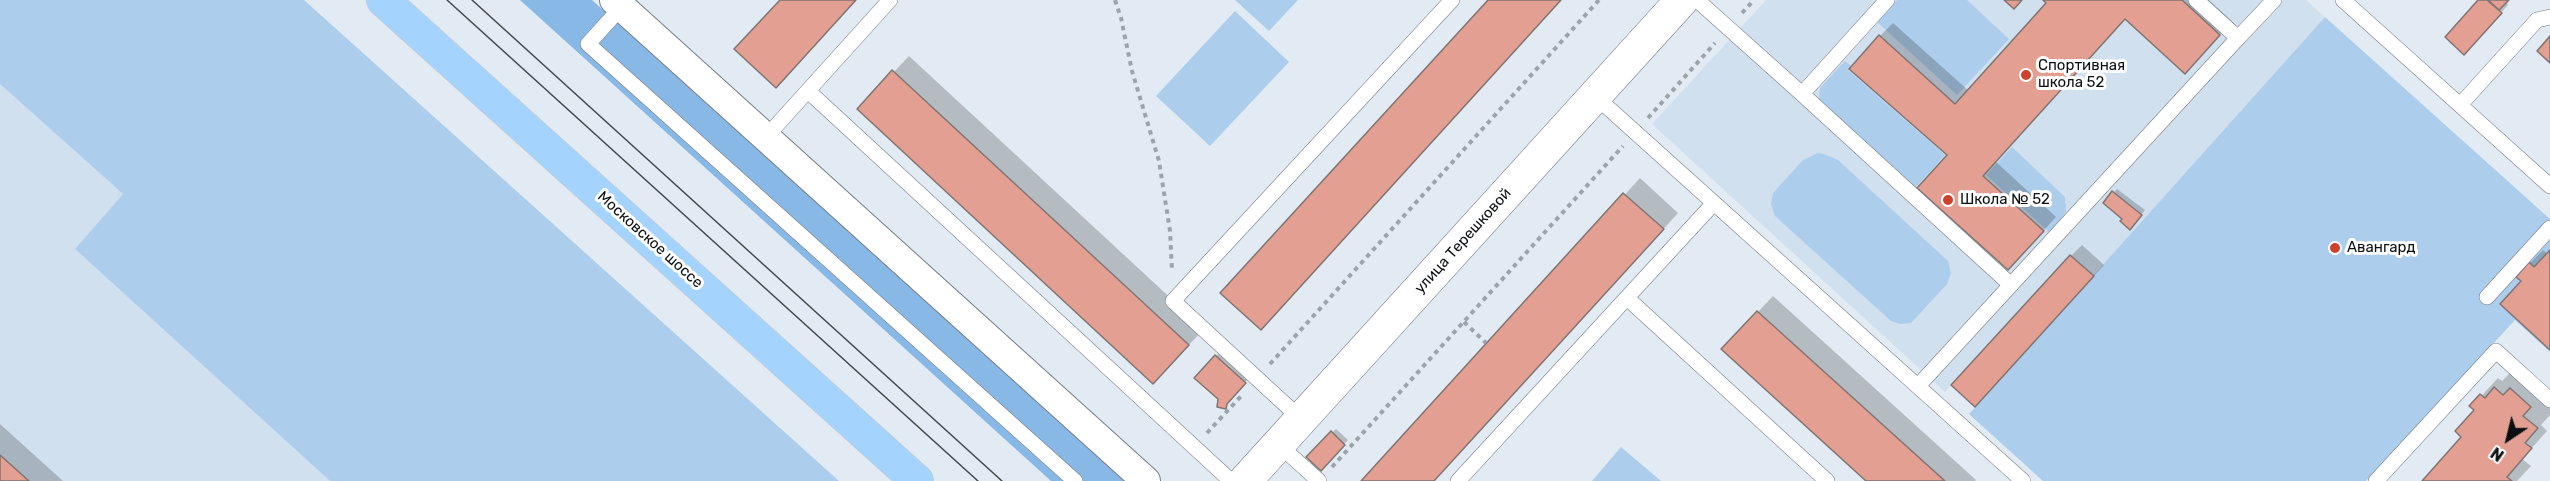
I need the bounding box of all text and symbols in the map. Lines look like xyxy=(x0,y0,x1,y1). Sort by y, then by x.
place label: Спортивная школа 52 xyxy=(2038,57,2125,92)
marker: Спортивная школа 52 xyxy=(2019,68,2033,82)
street label: улица Терешковой xyxy=(1411,185,1515,297)
street label: Московское шоссе xyxy=(594,188,706,292)
place label: Школа № 52 xyxy=(1960,191,2050,209)
marker: Школа № 52 xyxy=(1941,193,1955,207)
place label: Авангард xyxy=(2347,239,2416,257)
marker: Авангард xyxy=(2328,241,2342,255)
north arrow xyxy=(2478,409,2538,469)
text: N xyxy=(2487,443,2508,465)

